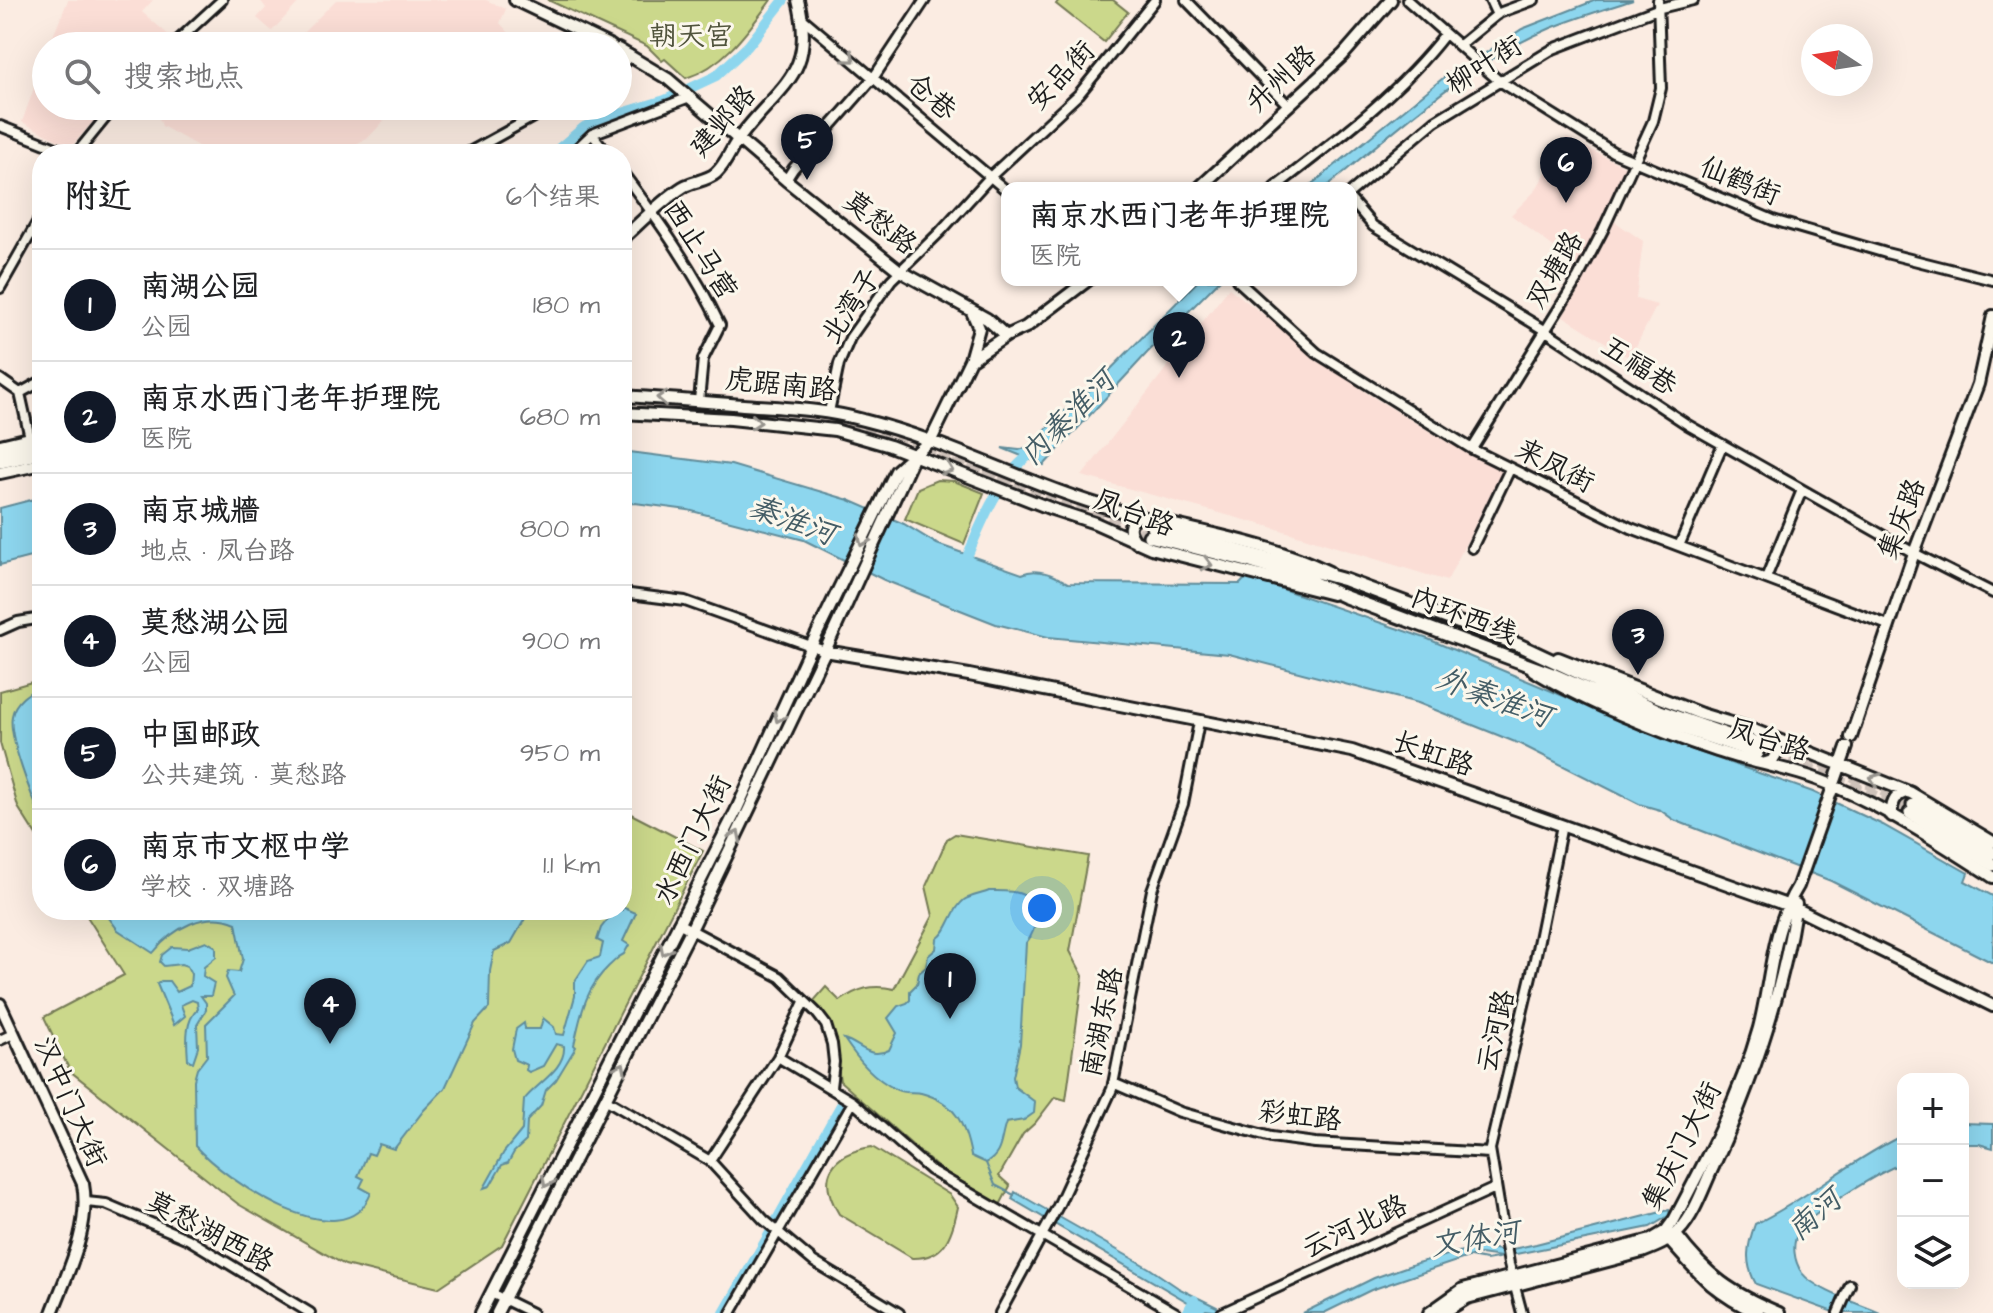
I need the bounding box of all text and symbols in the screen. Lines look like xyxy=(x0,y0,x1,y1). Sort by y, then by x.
park label: 朝天宫 xyxy=(649,17,733,56)
north arrow xyxy=(1801,24,1873,96)
street label: 柳叶街 xyxy=(1438,26,1530,104)
search box xyxy=(32,32,632,120)
street label: 安品街 xyxy=(1018,32,1104,120)
street label: 升州路 xyxy=(1237,36,1325,122)
one-way arrow xyxy=(840,48,855,62)
icon: search xyxy=(60,54,104,98)
text: 搜索地点 xyxy=(124,56,244,98)
street label: 仓巷 xyxy=(897,64,966,131)
street label: 建邺路 xyxy=(681,77,765,165)
pin: 5 xyxy=(781,114,833,180)
pin: 6 xyxy=(1540,137,1592,203)
street label: 仙鹤街 xyxy=(1694,147,1786,215)
text: 附近 xyxy=(64,173,132,221)
text: 6个结果 xyxy=(506,179,600,215)
street label: 莫愁路 xyxy=(835,182,925,264)
popup xyxy=(1001,182,1357,286)
street label: 西止马营 xyxy=(654,192,746,308)
text: 南京水西门老年护理院 xyxy=(1029,195,1329,237)
street label: 双塘路 xyxy=(1517,224,1593,316)
text: 医院 xyxy=(1029,238,1081,274)
street label: 北湾子 xyxy=(812,260,890,352)
text: 南湖公园 xyxy=(140,266,260,308)
text: 1 xyxy=(88,287,92,323)
text: 180 m xyxy=(533,287,600,323)
text: 公园 xyxy=(140,309,192,345)
pin: 2 xyxy=(1153,312,1205,378)
street label: 五福巷 xyxy=(1593,327,1686,406)
water label: 内秦淮河 xyxy=(1011,357,1129,475)
street label: 虎踞南路 xyxy=(723,360,839,410)
text: 南京水西门老年护理院 xyxy=(140,378,440,420)
one-way arrow xyxy=(655,390,668,407)
text: 2 xyxy=(83,399,97,435)
text: 680 m xyxy=(520,399,600,435)
one-way arrow xyxy=(750,413,763,430)
text: 医院 xyxy=(140,421,192,457)
street label: 来凤街 xyxy=(1509,430,1601,502)
one-way arrow xyxy=(940,459,954,476)
street label: 集庆路 xyxy=(1869,473,1935,565)
street label: 凤台路 xyxy=(1088,480,1180,546)
water label: 秦淮河 xyxy=(743,486,846,558)
text: 南京城牆 xyxy=(140,490,260,532)
text: 3 xyxy=(83,511,97,547)
text: 800 m xyxy=(520,511,600,547)
text: 地点 · 凤台路 xyxy=(140,533,294,569)
one-way arrow xyxy=(857,533,873,547)
one-way arrow xyxy=(1200,554,1214,571)
street label: 内环西线 xyxy=(1405,578,1523,654)
text: 莫愁湖公园 xyxy=(140,602,290,644)
pin: 3 xyxy=(1612,609,1664,675)
text: 4 xyxy=(81,623,99,659)
text: 900 m xyxy=(522,623,600,659)
text: 公园 xyxy=(140,645,192,681)
water label: 外秦淮河 xyxy=(1430,658,1562,740)
one-way arrow xyxy=(773,708,789,723)
street label: 凤台路 xyxy=(1723,709,1815,771)
text: 中国邮政 xyxy=(140,714,260,756)
street label: 长虹路 xyxy=(1387,722,1479,786)
text: 5 xyxy=(81,735,99,771)
text: 950 m xyxy=(520,735,600,771)
text: 公共建筑 · 莫愁路 xyxy=(140,757,346,793)
street label: 水西门大街 xyxy=(645,769,741,911)
one-way arrow xyxy=(1869,772,1883,789)
text: 南京市文枢中学 xyxy=(140,826,350,868)
one-way arrow xyxy=(727,829,742,844)
text: 6 xyxy=(82,847,98,883)
text: 1.1 km xyxy=(543,847,600,883)
text: 学校 · 双塘路 xyxy=(140,869,294,905)
your location xyxy=(1022,888,1062,928)
one-way arrow xyxy=(659,942,674,957)
pin: 1 xyxy=(924,953,976,1019)
street label: 南湖东路 xyxy=(1071,963,1133,1081)
pin: 4 xyxy=(304,978,356,1044)
street label: 云河路 xyxy=(1468,986,1524,1076)
street label: 汉中门大街 xyxy=(24,1030,116,1174)
one-way arrow xyxy=(611,1062,626,1077)
map controls xyxy=(1897,1073,1969,1289)
button: + xyxy=(1897,1073,1969,1145)
street label: 集庆门大街 xyxy=(1633,1075,1731,1217)
street label: 彩虹路 xyxy=(1256,1092,1344,1140)
button: − xyxy=(1897,1145,1969,1217)
one-way arrow xyxy=(542,1174,557,1189)
water label: 南河 xyxy=(1779,1176,1855,1251)
street label: 莫愁湖西路 xyxy=(139,1182,281,1282)
street label: 云河北路 xyxy=(1296,1186,1414,1268)
water label: 文体河 xyxy=(1427,1210,1528,1267)
button: layers xyxy=(1897,1217,1969,1289)

